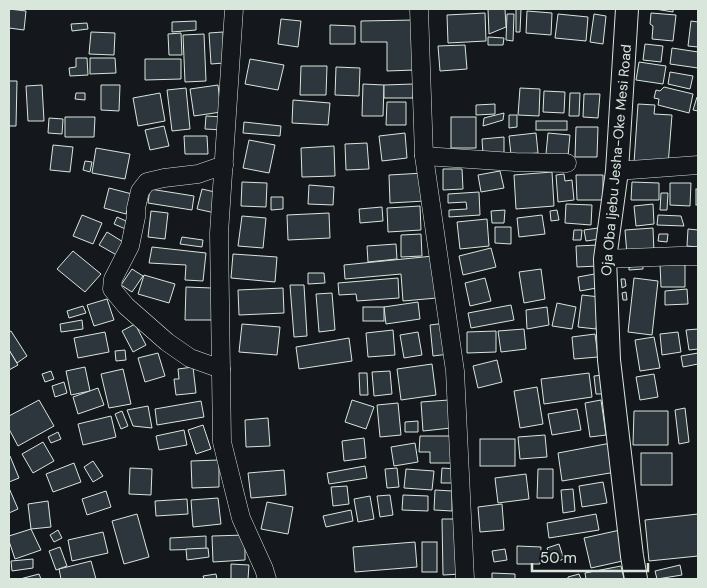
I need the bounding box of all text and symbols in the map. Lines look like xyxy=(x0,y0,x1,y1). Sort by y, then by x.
street label: Oja Oba Ijebu Jesha-Oke Mesi Road xyxy=(597,43,635,277)
scale bar xyxy=(532,540,648,572)
text: 50 m xyxy=(540,548,577,568)

